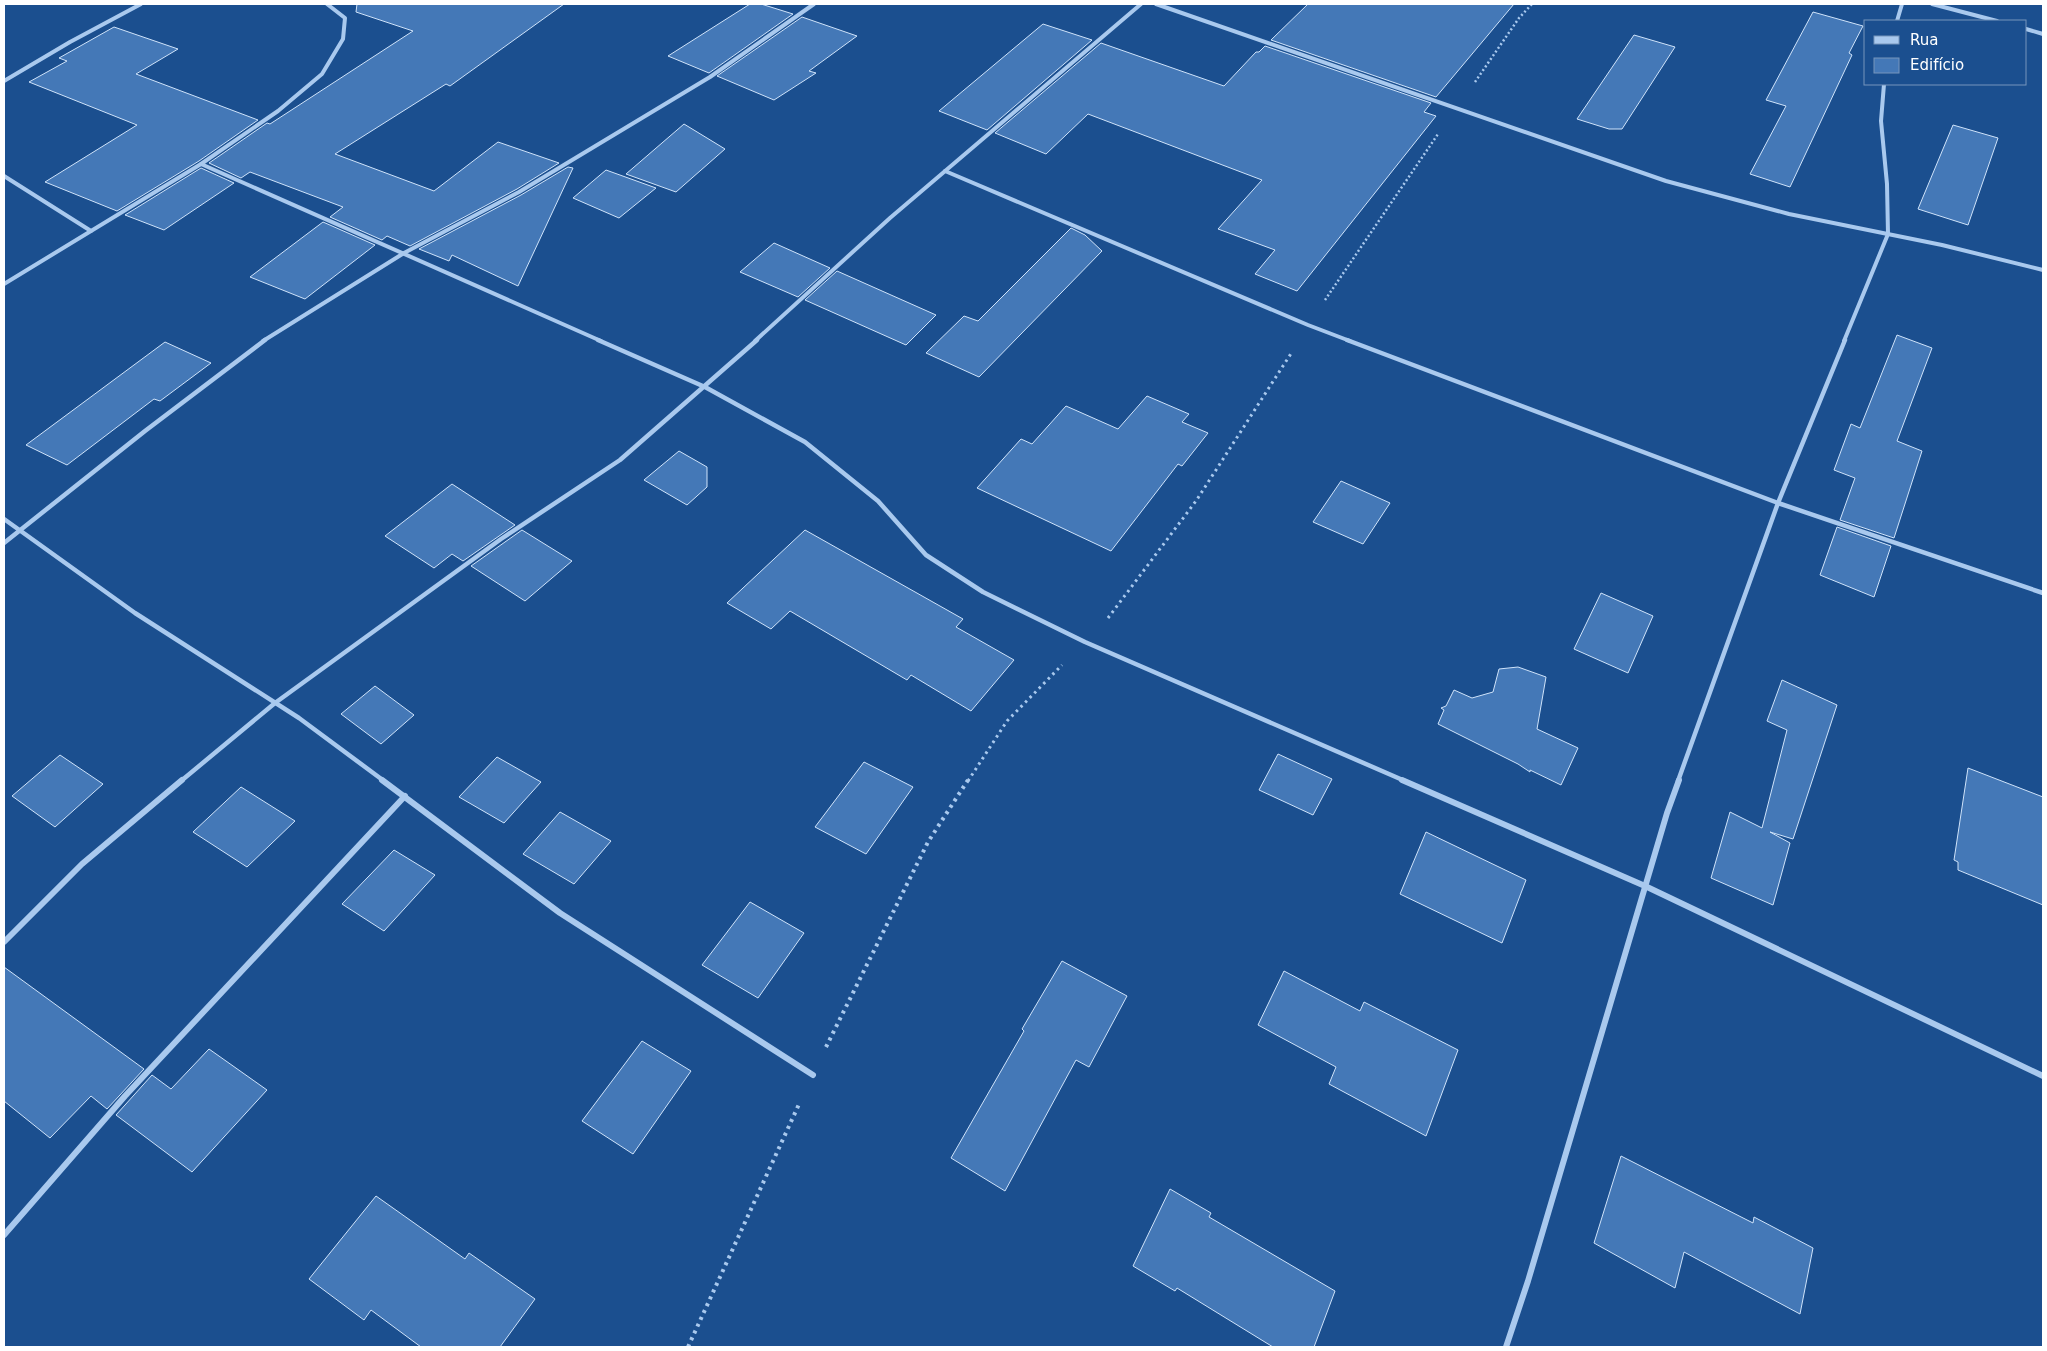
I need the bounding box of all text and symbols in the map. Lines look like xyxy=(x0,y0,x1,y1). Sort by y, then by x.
legend xyxy=(1864,20,2027,85)
text: Rua xyxy=(1910,31,1938,49)
text: Edifício xyxy=(1910,56,1964,74)

